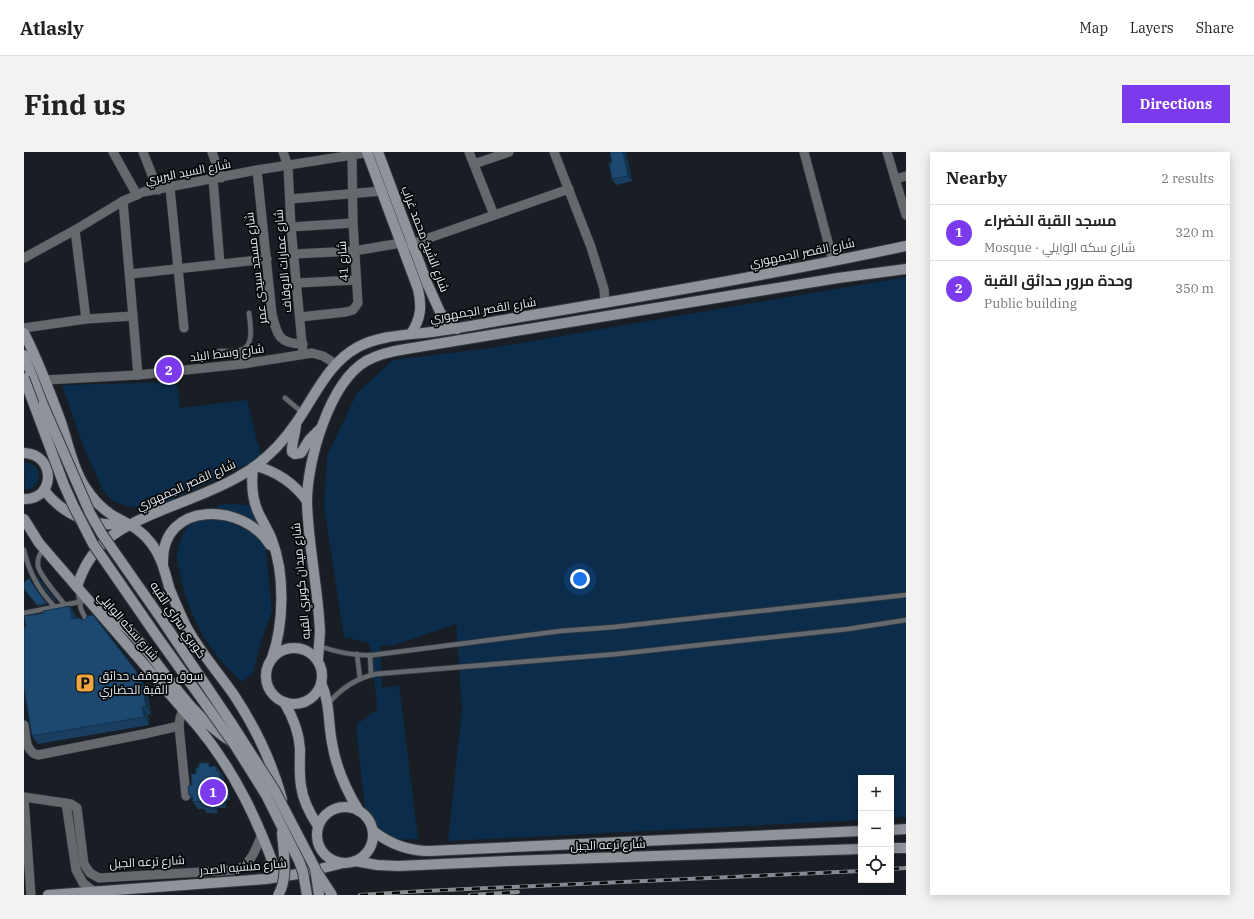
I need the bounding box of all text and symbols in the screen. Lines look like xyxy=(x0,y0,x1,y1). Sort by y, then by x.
text: Atlasly xyxy=(20,16,84,40)
text: Map xyxy=(1080,19,1108,37)
text: Layers xyxy=(1130,19,1174,37)
text: Share xyxy=(1196,19,1234,37)
button: Directions xyxy=(1122,85,1230,123)
text: Find us xyxy=(24,86,126,123)
street label: شارع السيد البربري xyxy=(144,156,233,190)
text: Nearby xyxy=(946,167,1007,189)
text: 2 results xyxy=(1161,170,1214,187)
street label: شارع الشيخ محمد غراب xyxy=(397,184,453,294)
street label: شارع عمارات الاوقاف xyxy=(270,208,296,314)
street label: شارع مسجد سيدى عمر xyxy=(241,211,271,326)
text: مسجد القبة الخضراء xyxy=(984,211,1117,230)
text: 1 xyxy=(955,224,963,241)
text: 320 m xyxy=(1175,224,1214,241)
street label: شارع القصر الجمهوري xyxy=(748,235,857,273)
text: Mosque · شارع سكه الوايلي xyxy=(984,239,1135,256)
street label: شارع 41 xyxy=(334,240,352,282)
text: وحدة مرور حدائق القبة xyxy=(984,271,1133,290)
text: 2 xyxy=(955,280,963,297)
text: 350 m xyxy=(1175,280,1214,297)
street label: شارع القصر الجمهوري xyxy=(429,294,538,328)
text: Public building xyxy=(984,295,1077,312)
street label: شارع وسط البلد xyxy=(189,340,265,366)
pin: 2 xyxy=(156,355,182,385)
street label: شارع القصر الجمهوري xyxy=(134,456,239,516)
street label: شارع ميدان كوبري القبه xyxy=(288,522,316,640)
your location xyxy=(570,569,590,589)
street label: كوبري سراي القبه xyxy=(145,578,210,663)
street label: شارع سكه الوايلي xyxy=(92,588,162,665)
place label: سوق وموقف حدائق القبة الحضاري xyxy=(99,668,203,700)
parking icon: سوق وموقف حدائق القبة الحضاري xyxy=(74,672,96,694)
map controls xyxy=(858,775,894,883)
button: + xyxy=(858,775,894,811)
pin: 1 xyxy=(200,777,226,807)
button: − xyxy=(858,811,894,847)
street label: شارع ترعه الجبل xyxy=(570,836,646,854)
button: locate xyxy=(858,847,894,883)
street label: شارع ترعه الجبل xyxy=(109,852,185,872)
street label: شارع منشيه الصدر xyxy=(198,855,287,879)

